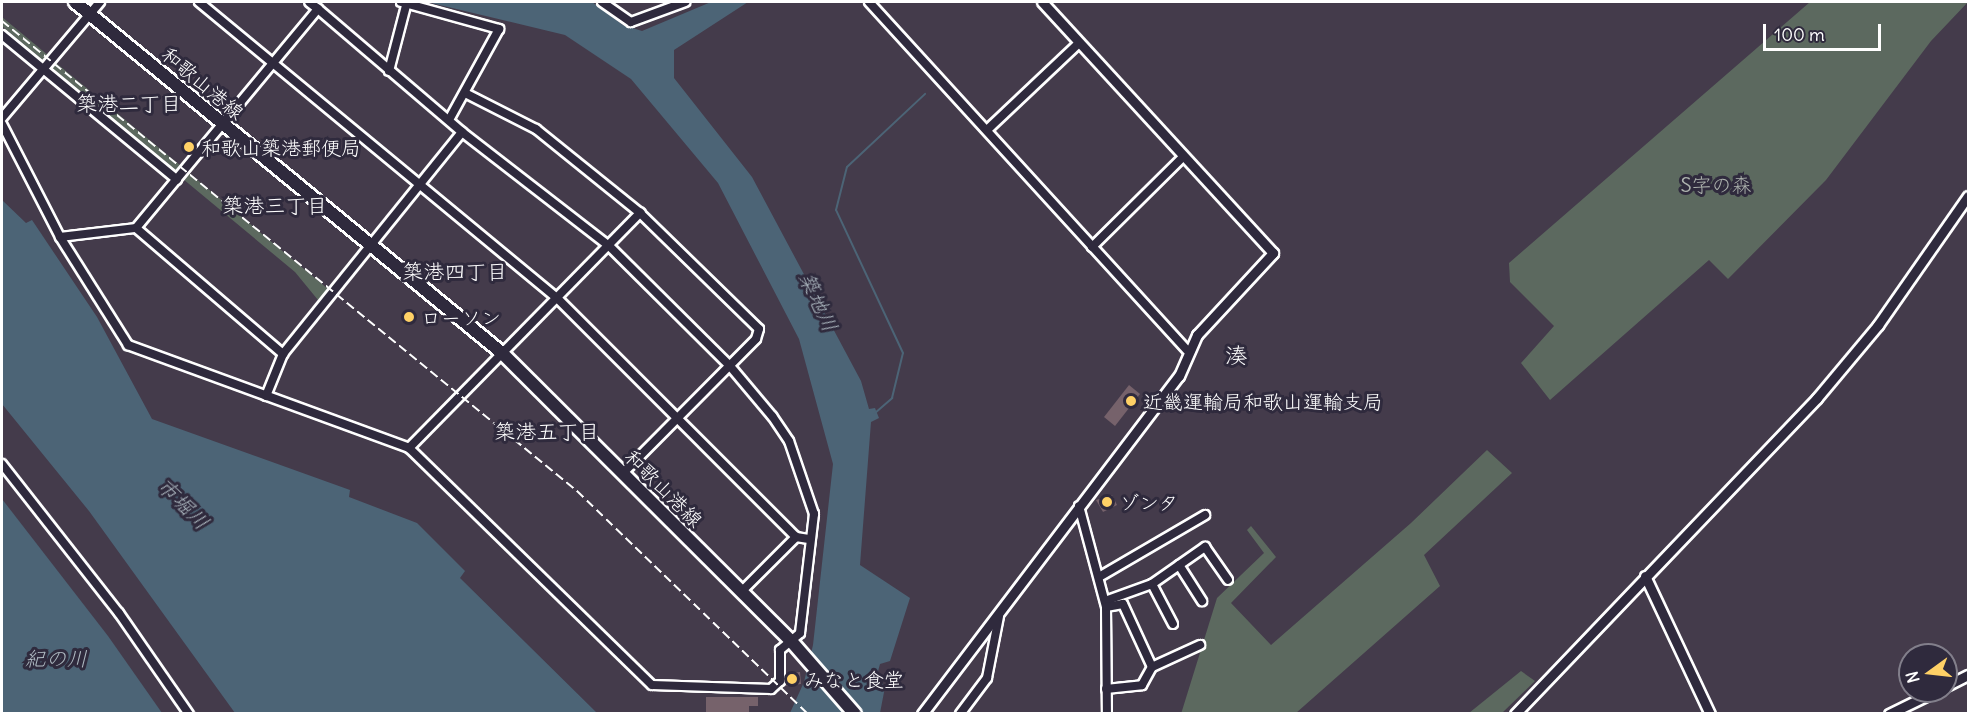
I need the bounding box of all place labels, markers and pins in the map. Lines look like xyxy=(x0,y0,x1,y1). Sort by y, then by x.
place label: 和歌山築港郵便局 xyxy=(201,135,361,159)
marker: 和歌山築港郵便局 xyxy=(182,140,196,154)
place label: ローソン xyxy=(421,305,501,329)
marker: ローソン xyxy=(402,310,416,324)
place label: 近畿運輸局和歌山運輸支局 xyxy=(1143,389,1383,413)
marker: 近畿運輸局和歌山運輸支局 xyxy=(1124,394,1138,408)
place label: ゾンタ xyxy=(1119,490,1179,514)
marker: ゾンタ xyxy=(1100,495,1114,509)
place label: みなと食堂 xyxy=(804,667,904,691)
marker: みなと食堂 xyxy=(785,672,799,686)

